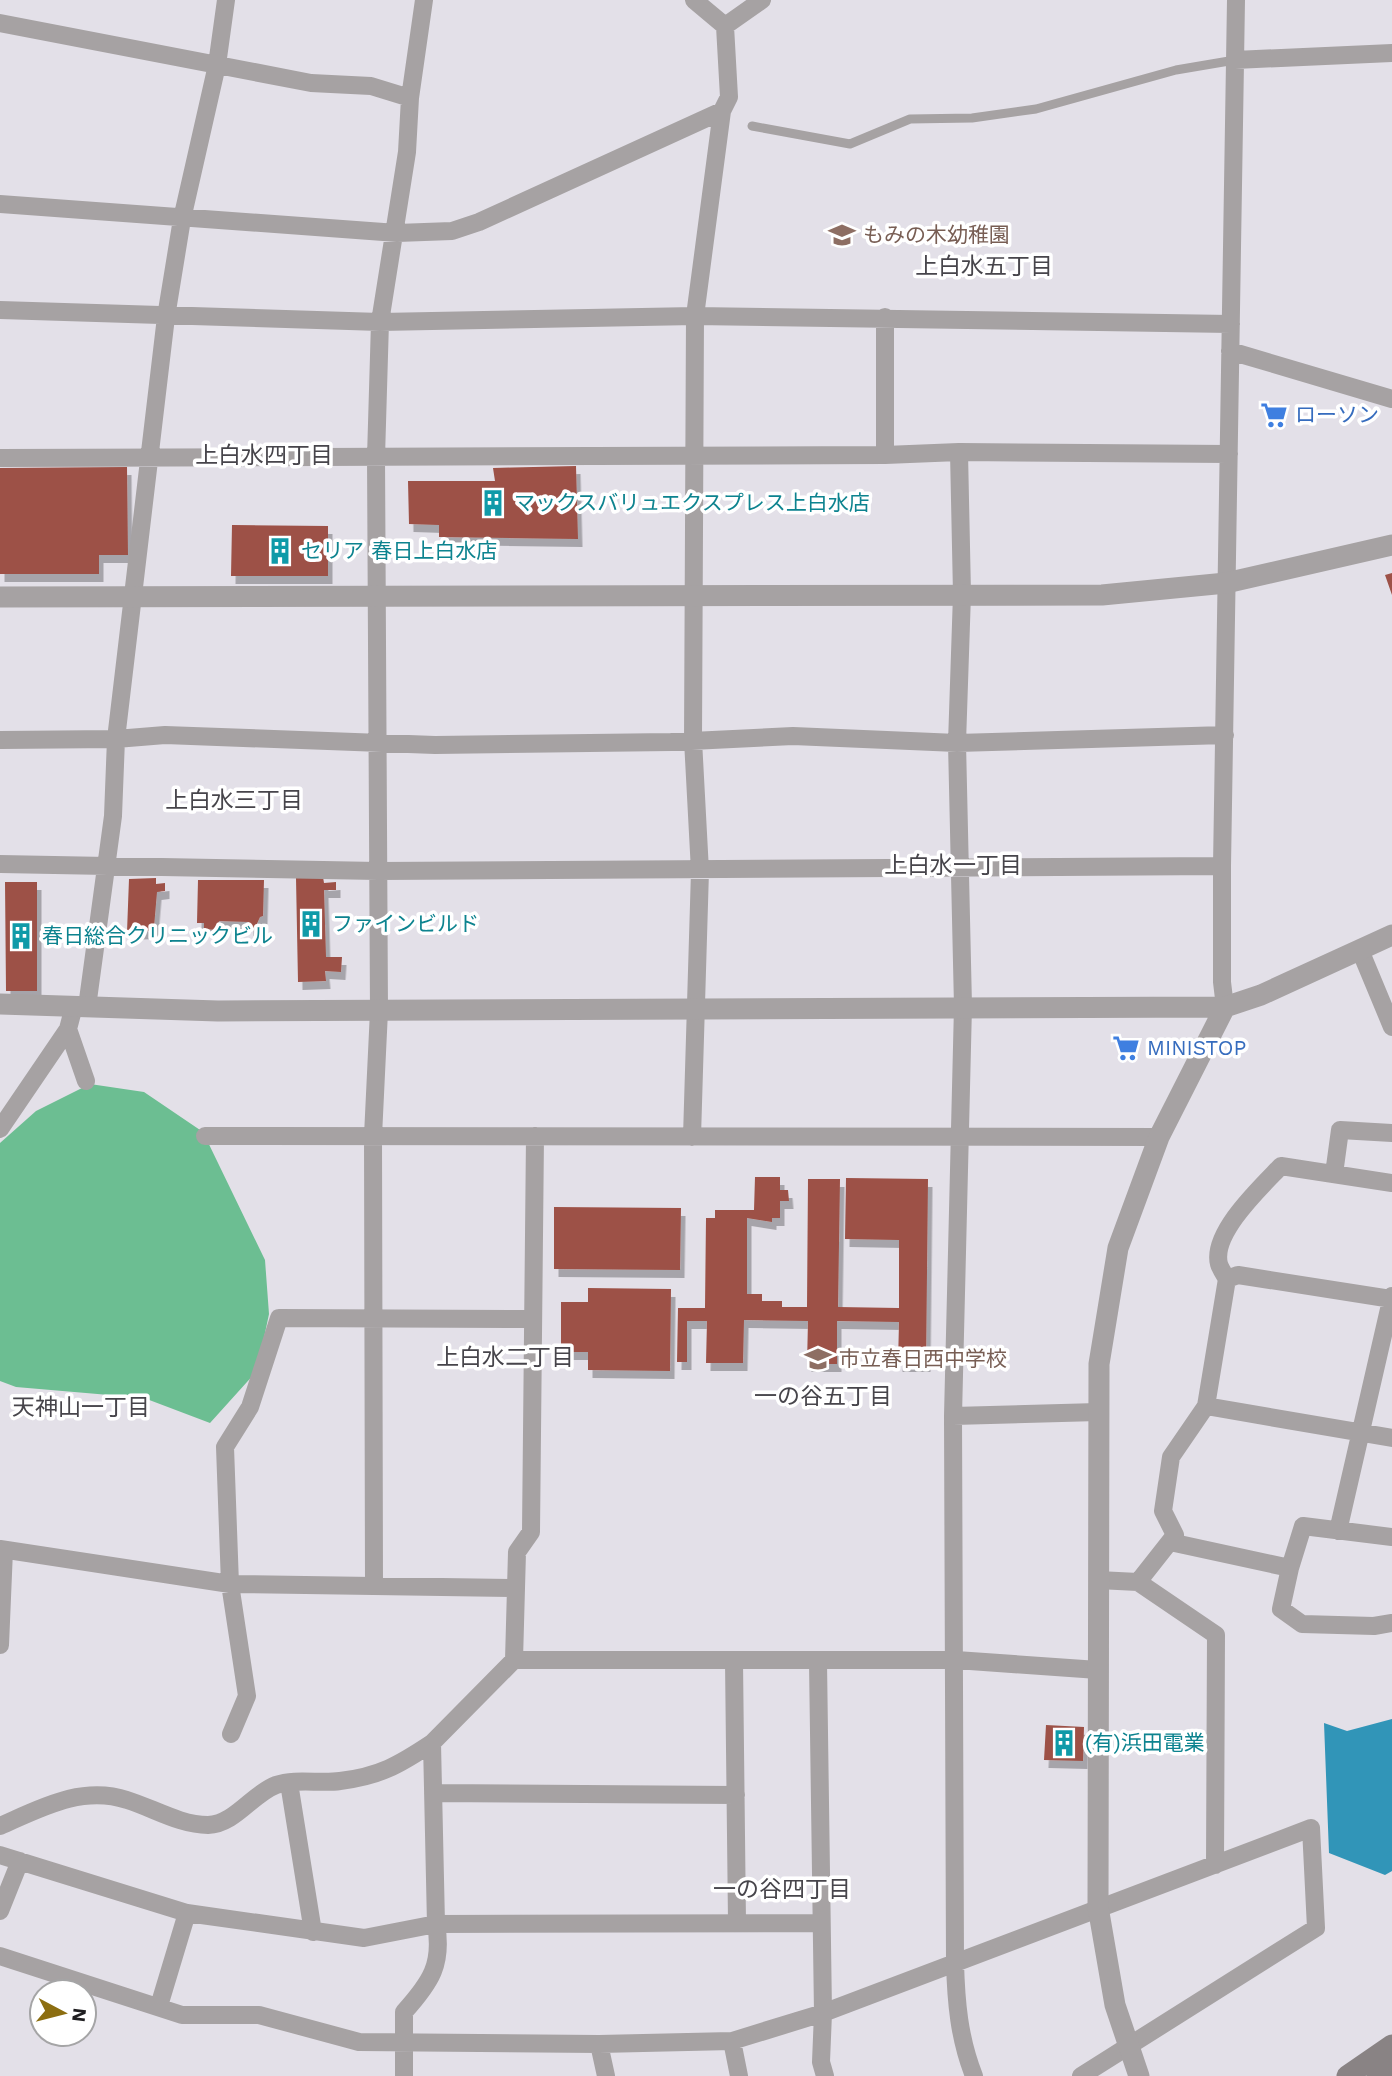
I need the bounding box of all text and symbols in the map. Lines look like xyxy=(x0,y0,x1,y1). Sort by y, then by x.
school or university icon: もみの木幼稚園 xyxy=(827,220,857,250)
place label: もみの木幼稚園 xyxy=(863,222,1010,247)
district label: 上白水五丁目 xyxy=(915,253,1053,280)
supermarket icon: ローソン xyxy=(1259,400,1289,430)
place label: ローソン xyxy=(1295,402,1379,427)
district label: 上白水四丁目 xyxy=(195,442,333,469)
building icon: マックスバリュエクスプレス上白水店 xyxy=(478,488,508,518)
place label: マックスバリュエクスプレス上白水店 xyxy=(514,490,870,515)
building icon: セリア 春日上白水店 xyxy=(265,536,295,566)
place label: セリア 春日上白水店 xyxy=(301,538,497,563)
district label: 上白水三丁目 xyxy=(165,787,303,814)
district label: 上白水一丁目 xyxy=(884,852,1022,879)
building icon: ファインビルド xyxy=(296,909,326,939)
place label: ファインビルド xyxy=(332,911,479,936)
building icon: 春日総合クリニックビル xyxy=(6,921,36,951)
place label: 春日総合クリニックビル xyxy=(42,923,273,948)
supermarket icon: MINISTOP xyxy=(1111,1033,1141,1063)
place label: MINISTOP xyxy=(1147,1035,1246,1060)
district label: 上白水二丁目 xyxy=(436,1344,574,1371)
school or university icon: 市立春日西中学校 xyxy=(803,1344,833,1374)
place label: 市立春日西中学校 xyxy=(839,1346,1007,1371)
district label: 一の谷五丁目 xyxy=(754,1383,892,1410)
district label: 天神山一丁目 xyxy=(12,1394,150,1421)
building icon: (有)浜田電業 xyxy=(1049,1728,1079,1758)
place label: (有)浜田電業 xyxy=(1085,1730,1205,1755)
district label: 一の谷四丁目 xyxy=(713,1876,851,1903)
north arrow xyxy=(28,1978,98,2048)
text: N xyxy=(67,2007,92,2023)

